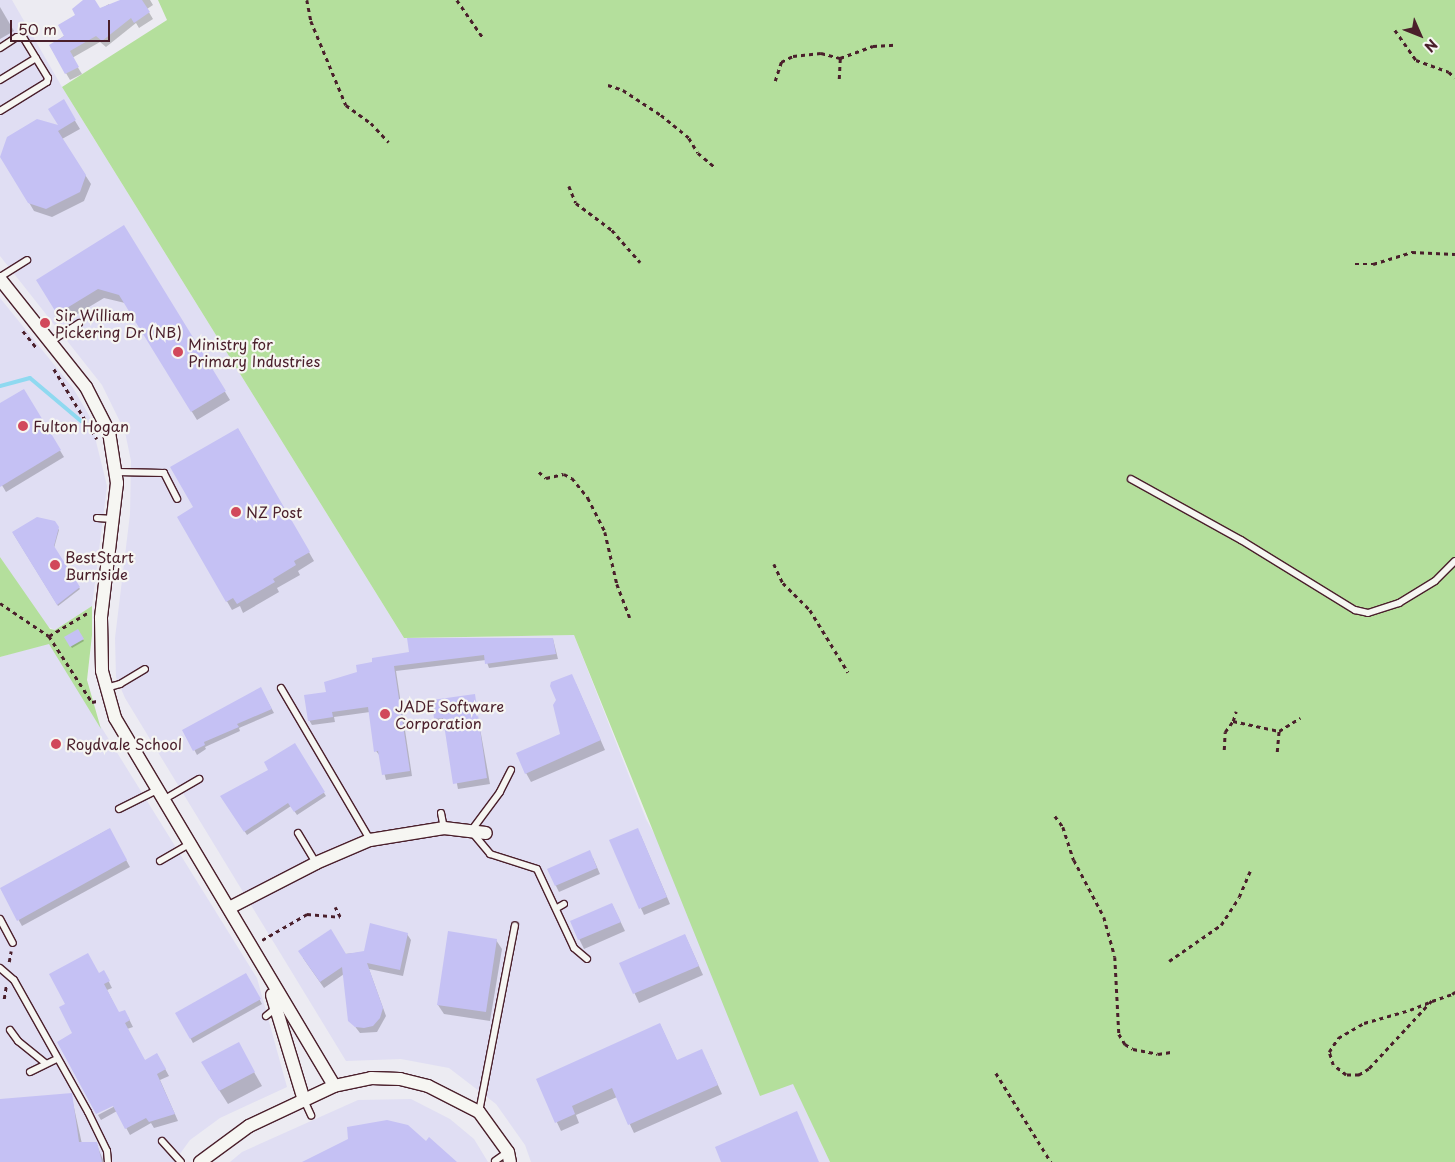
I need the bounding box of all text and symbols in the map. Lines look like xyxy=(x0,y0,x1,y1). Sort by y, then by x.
scale bar xyxy=(12,10,112,42)
north arrow xyxy=(1395,10,1445,60)
text: 50 m xyxy=(18,17,57,40)
text: N xyxy=(1420,34,1443,57)
place label: Sir William Pickering Dr (NB) xyxy=(55,305,182,340)
marker: Sir William Pickering Dr (NB) xyxy=(39,317,51,329)
place label: Ministry for Primary Industries xyxy=(188,334,320,369)
marker: Ministry for Primary Industries xyxy=(172,346,184,358)
place label: Fulton Hogan xyxy=(33,417,129,435)
marker: Fulton Hogan xyxy=(17,420,29,432)
place label: NZ Post xyxy=(246,503,302,521)
marker: NZ Post xyxy=(230,506,242,518)
place label: BestStart Burnside xyxy=(65,547,134,582)
marker: BestStart Burnside xyxy=(49,559,61,571)
place label: JADE Software Corporation xyxy=(395,696,506,731)
marker: JADE Software Corporation xyxy=(379,708,391,720)
place label: Roydvale School xyxy=(66,735,183,753)
marker: Roydvale School xyxy=(50,738,62,750)

